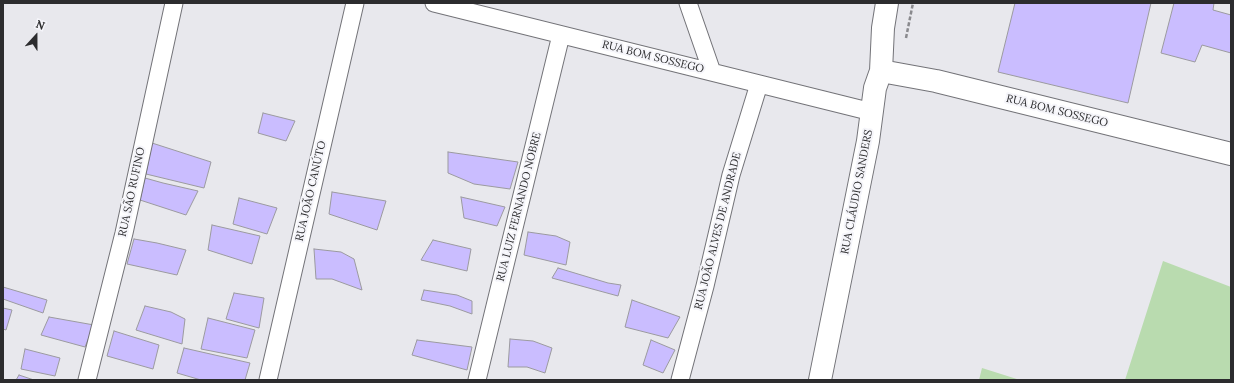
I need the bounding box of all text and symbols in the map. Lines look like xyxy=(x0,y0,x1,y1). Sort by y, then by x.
north arrow xyxy=(16,16,56,56)
text: N xyxy=(34,17,47,33)
street label: RUA BOM SOSSEGO xyxy=(601,38,705,76)
street label: RUA BOM SOSSEGO xyxy=(1005,92,1109,130)
street label: RUA CLÁUDIO SANDERS xyxy=(838,129,876,255)
street label: RUA LUIZ FERNANDO NOBRE xyxy=(494,131,544,283)
street label: RUA JOÃO CANÚTO xyxy=(293,140,329,242)
street label: RUA SÃO RUFINO xyxy=(116,146,148,238)
street label: RUA JOÃO ALVES DE ANDRADE xyxy=(692,151,744,311)

